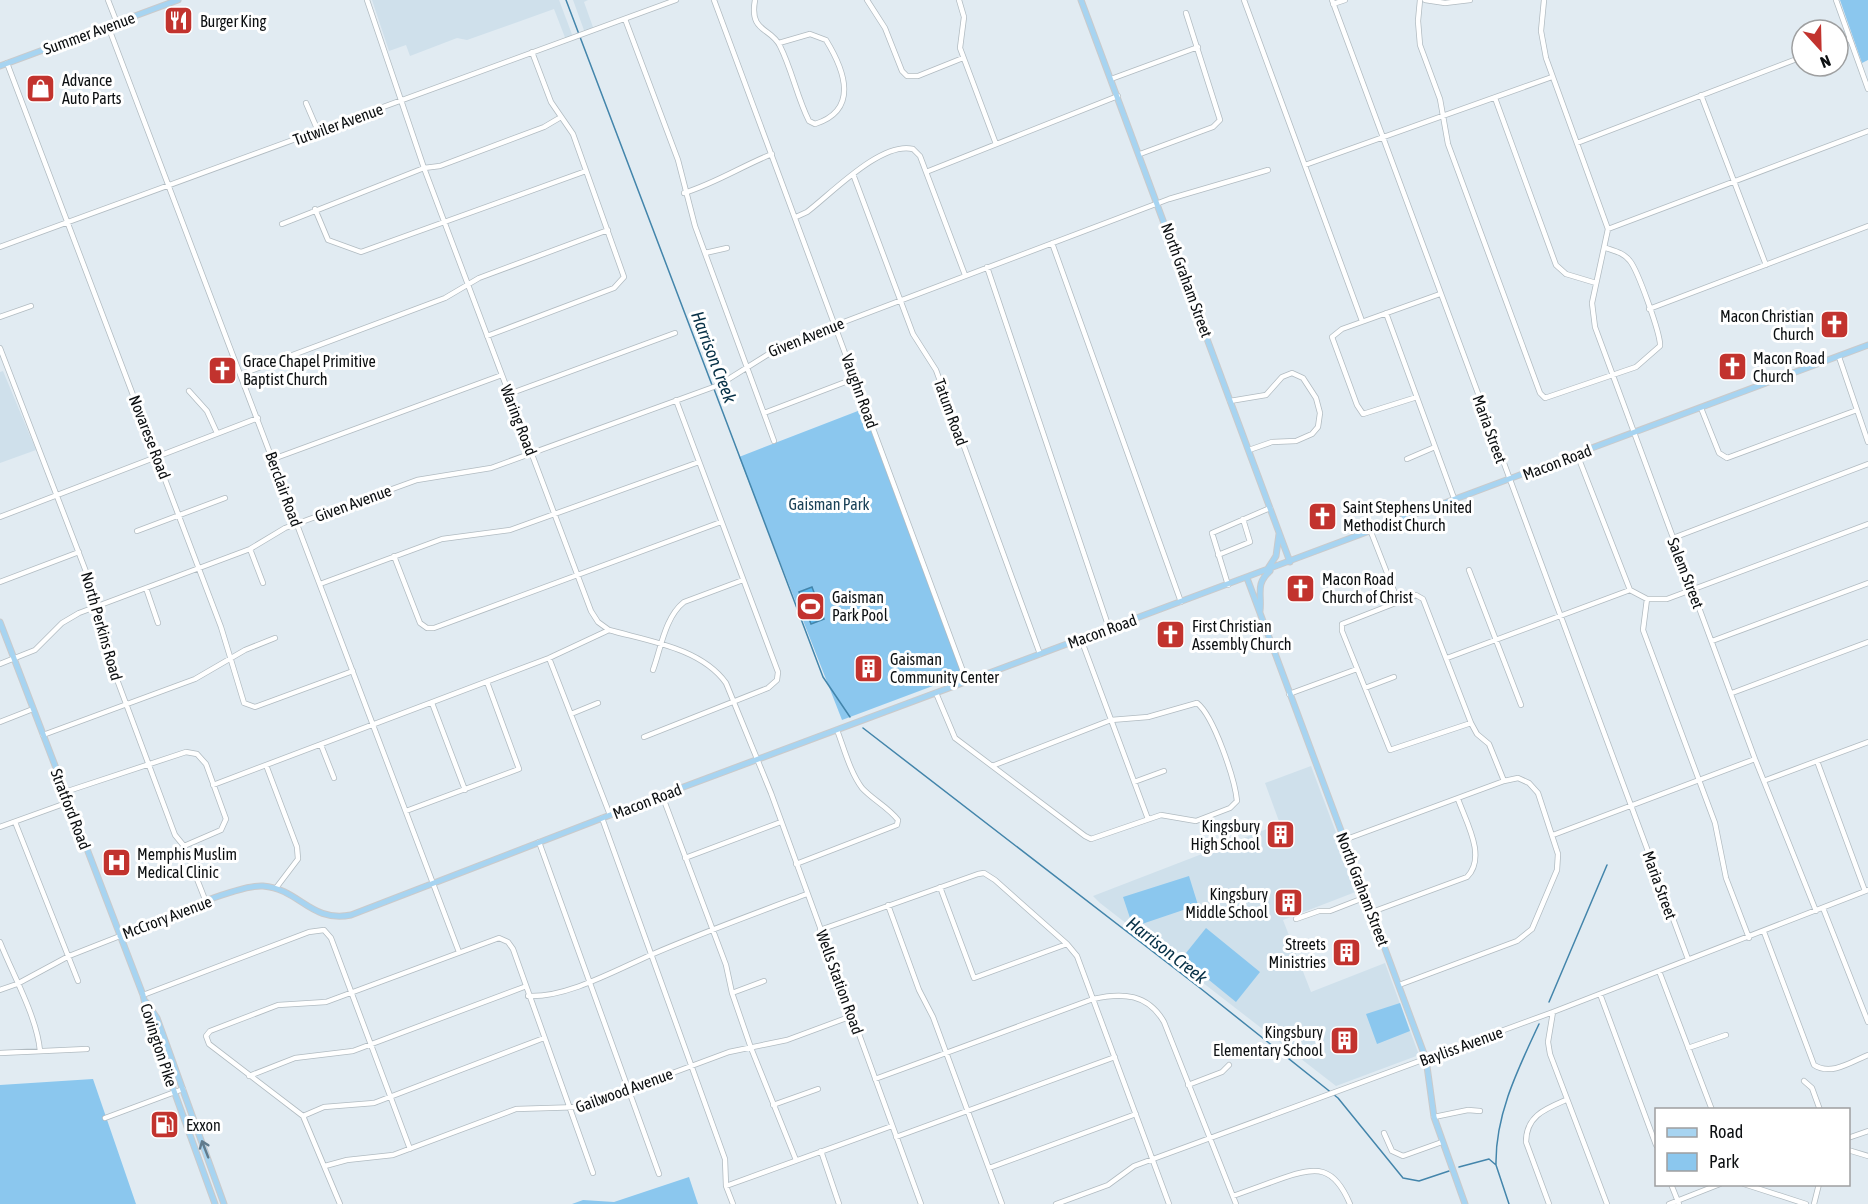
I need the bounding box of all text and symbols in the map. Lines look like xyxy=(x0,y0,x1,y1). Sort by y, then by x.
restaurant icon: Burger King xyxy=(163,5,195,37)
street label: Summer Avenue xyxy=(41,8,137,58)
place label: Burger King xyxy=(200,12,267,31)
north arrow xyxy=(1790,18,1850,78)
text: N xyxy=(1818,52,1833,72)
place label: Advance Auto Parts xyxy=(62,71,122,107)
shop icon: Advance Auto Parts xyxy=(25,73,57,105)
street label: Tutwiler Avenue xyxy=(291,99,385,149)
street label: North Graham Street xyxy=(1158,220,1216,340)
place label: Macon Christian Church xyxy=(1720,307,1814,343)
water label: Harrison Creek xyxy=(687,308,741,407)
church icon: Macon Christian Church xyxy=(1819,309,1851,341)
street label: Given Avenue xyxy=(765,314,847,360)
place label: Macon Road Church xyxy=(1753,349,1825,385)
street label: Vaughn Road xyxy=(837,351,882,431)
church icon: Macon Road Church xyxy=(1716,351,1748,383)
place label: Grace Chapel Primitive Baptist Church xyxy=(243,352,376,389)
church icon: Grace Chapel Primitive Baptist Church xyxy=(206,354,238,386)
street label: Tatum Road xyxy=(931,376,971,448)
street label: Waring Road xyxy=(496,382,541,458)
street label: Maria Street xyxy=(1469,392,1511,466)
street label: Novarese Road xyxy=(126,393,174,481)
street label: Macon Road xyxy=(1520,441,1594,483)
street label: Berclair Road xyxy=(262,449,306,529)
street label: Given Avenue xyxy=(312,481,394,525)
park label: Gaisman Park xyxy=(789,495,869,513)
place label: Saint Stephens United Methodist Church xyxy=(1343,498,1472,534)
church icon: Saint Stephens United Methodist Church xyxy=(1306,500,1338,532)
street label: Salem Street xyxy=(1664,535,1708,611)
street label: North Perkins Road xyxy=(78,570,126,682)
place label: Macon Road Church of Christ xyxy=(1322,570,1413,606)
church icon: Macon Road Church of Christ xyxy=(1285,572,1317,604)
place label: Gaisman Park Pool xyxy=(832,588,889,624)
sports icon: Gaisman Park Pool xyxy=(795,590,827,622)
street label: Macon Road xyxy=(1065,610,1139,652)
place label: First Christian Assembly Church xyxy=(1192,617,1291,654)
church icon: First Christian Assembly Church xyxy=(1155,619,1187,651)
place label: Gaisman Community Center xyxy=(890,650,999,687)
building icon: Gaisman Community Center xyxy=(853,652,885,684)
street label: Stratford Road xyxy=(47,766,95,852)
street label: Macon Road xyxy=(610,780,684,822)
place label: Kingsbury High School xyxy=(1191,817,1261,854)
building icon: Kingsbury High School xyxy=(1265,819,1297,851)
street label: North Graham Street xyxy=(1333,830,1393,949)
place label: Memphis Muslim Medical Clinic xyxy=(137,845,237,881)
hospital icon: Memphis Muslim Medical Clinic xyxy=(100,847,132,879)
street label: Maria Street xyxy=(1639,848,1681,922)
place label: Kingsbury Middle School xyxy=(1185,885,1269,921)
building icon: Kingsbury Middle School xyxy=(1273,887,1305,919)
street label: McCrory Avenue xyxy=(120,892,214,943)
water label: Harrison Creek xyxy=(1123,912,1212,989)
street label: Wells Station Road xyxy=(813,927,867,1037)
place label: Streets Ministries xyxy=(1269,935,1326,971)
building icon: Streets Ministries xyxy=(1331,937,1363,969)
street label: Covington Pike xyxy=(136,1001,181,1089)
place label: Kingsbury Elementary School xyxy=(1213,1023,1324,1060)
street label: Bayliss Avenue xyxy=(1417,1023,1505,1070)
building icon: Kingsbury Elementary School xyxy=(1328,1025,1360,1057)
street label: Gailwood Avenue xyxy=(573,1064,675,1116)
legend xyxy=(1655,1108,1850,1186)
fuel station icon: Exxon xyxy=(149,1109,181,1141)
place label: Exxon xyxy=(186,1116,221,1134)
text: Road xyxy=(1709,1121,1743,1142)
one-way arrow xyxy=(199,1140,210,1159)
text: Park xyxy=(1709,1151,1739,1172)

